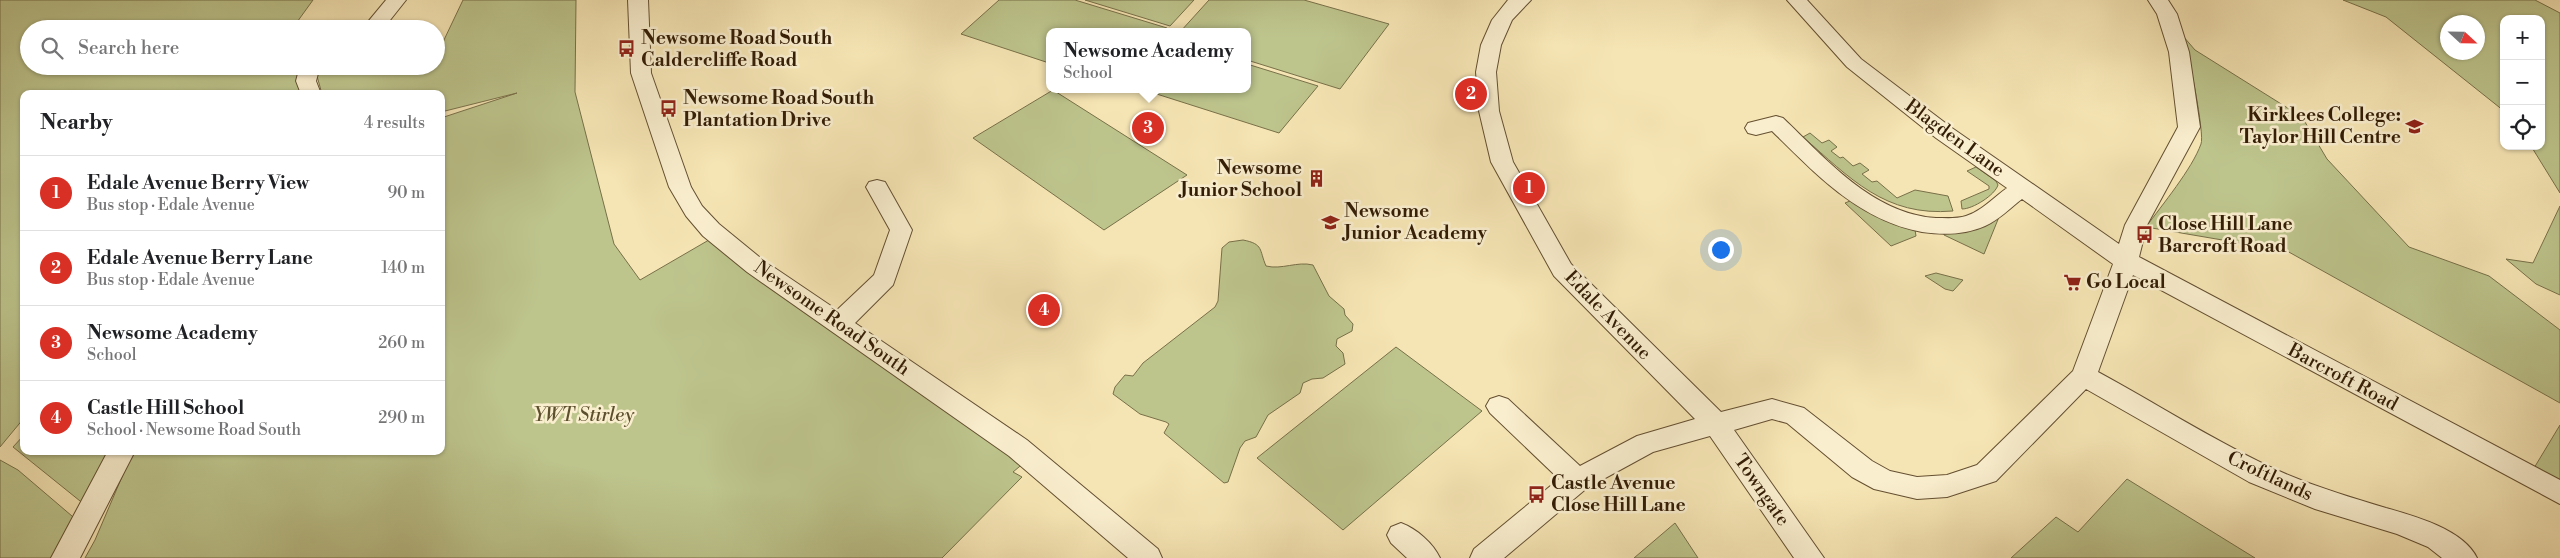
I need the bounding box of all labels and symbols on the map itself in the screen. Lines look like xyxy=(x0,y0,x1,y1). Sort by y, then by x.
north arrow xyxy=(2440,15,2485,60)
place label: Newsome Road South Caldercliffe Road xyxy=(641,26,832,72)
bus stop icon: Newsome Road South Caldercliffe Road xyxy=(617,39,637,59)
pin: 2 xyxy=(1455,75,1487,113)
place label: Newsome Road South Plantation Drive xyxy=(683,86,874,132)
street label: Blagden Lane xyxy=(1900,93,2009,182)
bus stop icon: Newsome Road South Plantation Drive xyxy=(659,99,679,119)
place label: Kirklees College: Taylor Hill Centre xyxy=(2240,103,2401,149)
pin: 3 xyxy=(1132,109,1164,147)
school or university icon: Kirklees College: Taylor Hill Centre xyxy=(2405,116,2425,136)
place label: Newsome Junior School xyxy=(1178,156,1302,202)
building icon: Newsome Junior School xyxy=(1306,169,1326,189)
pin: 1 xyxy=(1513,169,1545,207)
place label: Newsome Junior Academy xyxy=(1341,199,1487,245)
school or university icon: Newsome Junior Academy xyxy=(1320,212,1340,232)
place label: Close Hill Lane Barcroft Road xyxy=(2158,212,2293,258)
bus stop icon: Close Hill Lane Barcroft Road xyxy=(2134,225,2154,245)
your location xyxy=(1708,237,1734,263)
street label: Newsome Road South xyxy=(749,255,915,381)
street label: Edale Avenue xyxy=(1559,265,1657,365)
place label: Go Local xyxy=(2086,270,2166,294)
supermarket icon: Go Local xyxy=(2062,272,2082,292)
pin: 4 xyxy=(1028,291,1060,329)
street label: Barcroft Road xyxy=(2283,337,2402,416)
park label: YWT Stirley xyxy=(534,403,635,427)
street label: Croftlands xyxy=(2223,446,2317,506)
street label: Towngate xyxy=(1729,450,1795,530)
place label: Castle Avenue Close Hill Lane xyxy=(1551,471,1686,517)
bus stop icon: Castle Avenue Close Hill Lane xyxy=(1527,484,1547,504)

